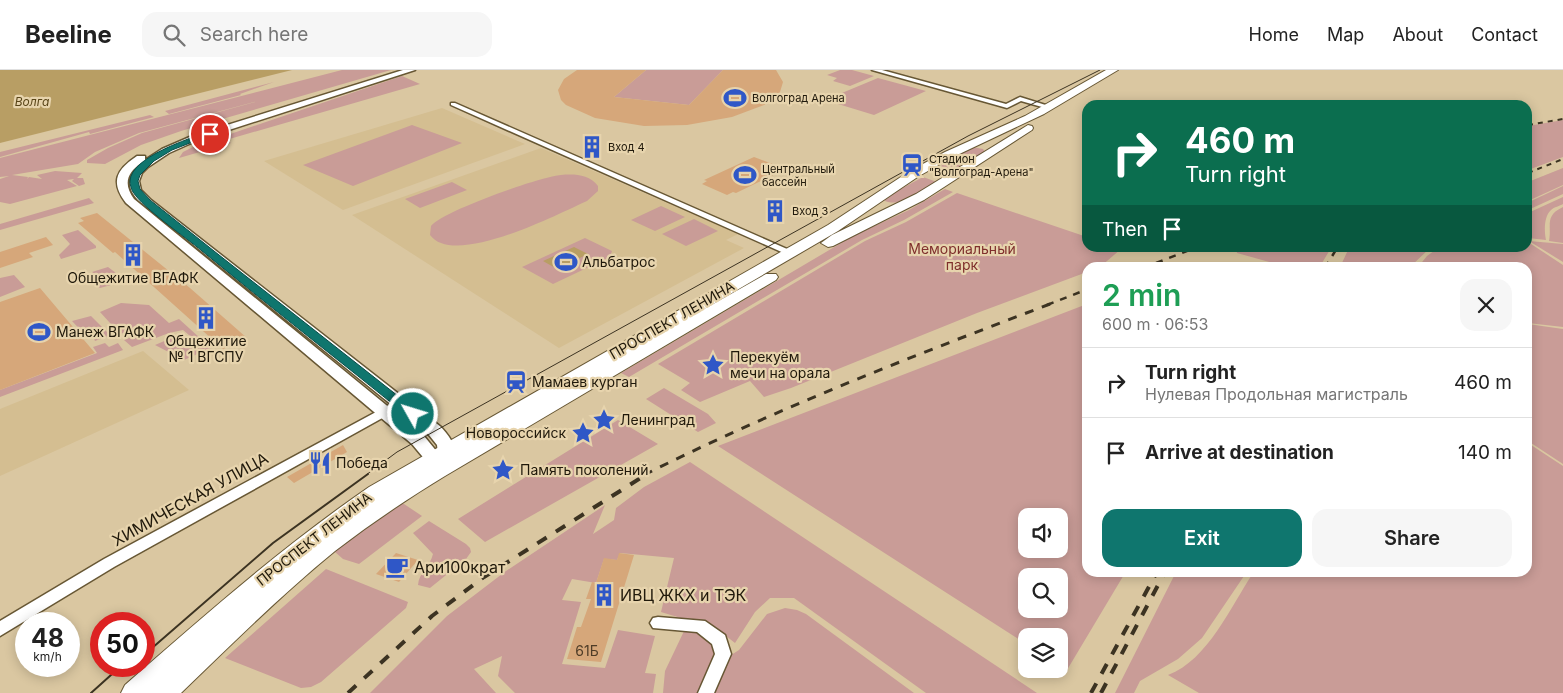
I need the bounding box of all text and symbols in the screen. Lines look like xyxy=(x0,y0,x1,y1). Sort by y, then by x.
search box xyxy=(142,12,492,57)
text: Beeline xyxy=(25,20,112,49)
icon: search xyxy=(160,21,188,49)
text: Search here xyxy=(200,23,308,46)
text: Home xyxy=(1249,24,1299,45)
text: Map xyxy=(1327,24,1364,45)
text: About xyxy=(1392,24,1443,45)
text: Contact xyxy=(1471,24,1538,45)
sports icon: Волгоград Арена xyxy=(722,85,748,111)
place label: Волгоград Арена xyxy=(752,91,845,105)
water label: Волга xyxy=(15,94,49,109)
pin xyxy=(189,113,231,155)
text: 460 m xyxy=(1185,119,1295,161)
icon: arrive xyxy=(196,120,224,148)
icon: right xyxy=(1102,120,1167,185)
building icon: Вход 4 xyxy=(579,134,605,160)
place label: Вход 4 xyxy=(608,140,645,154)
station icon: Стадион "Волгоград-Арена" xyxy=(899,152,925,178)
place label: Стадион "Волгоград-Арена" xyxy=(929,152,1034,179)
text: Turn right xyxy=(1185,161,1286,187)
sports icon: Центральный бассейн xyxy=(732,162,758,188)
place label: Центральный бассейн xyxy=(762,162,835,189)
building icon: Вход 3 xyxy=(762,198,788,224)
place label: Вход 3 xyxy=(792,204,829,218)
icon: arrive xyxy=(1158,215,1186,243)
text: Then xyxy=(1102,218,1148,241)
park label: Мемориальный парк xyxy=(908,240,1016,273)
building icon: Общежитие ВГАФК xyxy=(120,242,146,268)
sports icon: Альбатрос xyxy=(553,249,579,275)
place label: Альбатрос xyxy=(582,253,655,270)
place label: Общежитие ВГАФК xyxy=(67,269,199,286)
street label: ПРОСПЕКТ ЛЕНИНА xyxy=(606,277,738,362)
text: 2 min xyxy=(1102,277,1181,313)
button: close xyxy=(1460,279,1512,331)
building icon: Общежитие № 1 ВГСПУ xyxy=(193,305,219,331)
text: 600 m · 06:53 xyxy=(1102,314,1208,334)
sports icon: Манеж ВГАФК xyxy=(26,319,52,345)
place label: Манеж ВГАФК xyxy=(56,323,155,340)
place label: Общежитие № 1 ВГСПУ xyxy=(165,332,247,365)
place label: Перекуём мечи на орала xyxy=(730,348,830,381)
place icon: Перекуём мечи на орала xyxy=(700,352,726,378)
text: Turn right xyxy=(1145,361,1236,384)
station icon: Мамаев курган xyxy=(503,369,529,395)
icon: right xyxy=(1102,369,1130,397)
text: 460 m xyxy=(1454,371,1512,394)
place label: Мамаев курган xyxy=(532,373,637,390)
text: Нулевая Продольная магистраль xyxy=(1145,384,1408,404)
position arrow xyxy=(386,387,438,439)
place icon: Ленинград xyxy=(591,407,617,433)
place label: Ленинград xyxy=(620,411,695,428)
place icon: Новороссийск xyxy=(570,420,596,446)
place label: Новороссийск xyxy=(466,424,566,441)
icon: arrive xyxy=(1102,439,1130,467)
text: Arrive at destination xyxy=(1145,441,1334,464)
text: 140 m xyxy=(1458,441,1512,464)
street label: ХИМИЧЕСКАЯ УЛИЦА xyxy=(109,448,271,550)
restaurant icon: Победа xyxy=(307,450,333,476)
place label: Победа xyxy=(336,454,388,471)
place icon: Память поколений xyxy=(490,457,516,483)
place label: Память поколений xyxy=(520,461,649,478)
street label: ПРОСПЕКТ ЛЕНИНА xyxy=(253,488,375,589)
map controls xyxy=(1018,508,1068,678)
button: sound xyxy=(1018,508,1068,558)
button: Exit xyxy=(1102,509,1302,567)
button: Share xyxy=(1312,509,1512,567)
cafe icon: Ари100крат xyxy=(384,554,410,580)
place label: Ари100крат xyxy=(414,557,506,577)
button: search xyxy=(1018,568,1068,618)
building icon: ИВЦ ЖКХ и ТЭК xyxy=(591,582,617,608)
place label: ИВЦ ЖКХ и ТЭК xyxy=(620,585,747,605)
speed limit sign: 50 xyxy=(90,612,155,677)
text: 48 xyxy=(31,623,64,653)
button: layers xyxy=(1018,628,1068,678)
house number: 61Б xyxy=(575,642,599,659)
text: km/h xyxy=(33,649,62,664)

